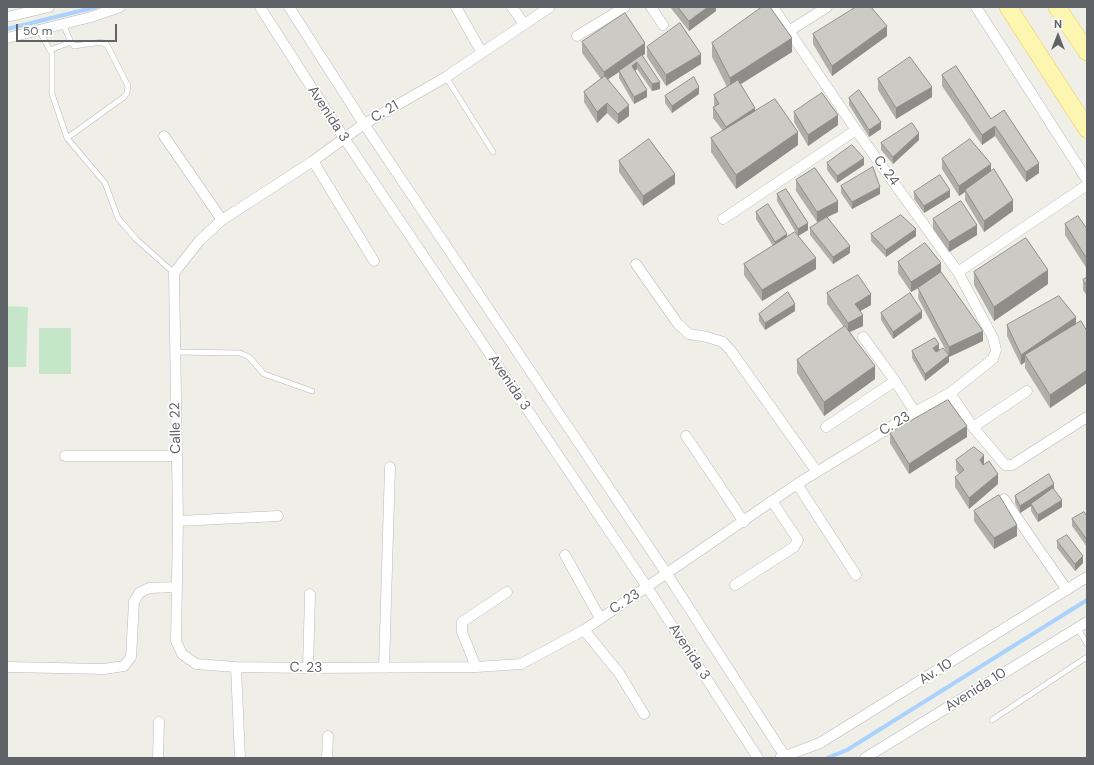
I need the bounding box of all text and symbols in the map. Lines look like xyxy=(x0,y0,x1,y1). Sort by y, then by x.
scale bar xyxy=(18,16,119,42)
north arrow xyxy=(1038,16,1078,56)
text: N xyxy=(1054,17,1062,31)
text: 50 m xyxy=(23,23,52,39)
street label: Avenida 3 xyxy=(304,83,352,145)
street label: C. 21 xyxy=(368,97,402,127)
street label: C. 24 xyxy=(870,153,902,189)
street label: Avenida 3 xyxy=(484,352,534,414)
street label: Calle 22 xyxy=(167,402,185,454)
street label: C. 23 xyxy=(877,408,913,440)
street label: C. 23 xyxy=(607,586,643,618)
street label: Avenida 3 xyxy=(665,621,713,683)
street label: Av. 10 xyxy=(916,655,956,689)
street label: C. 23 xyxy=(289,659,323,677)
street label: Avenida 10 xyxy=(942,665,1010,715)

